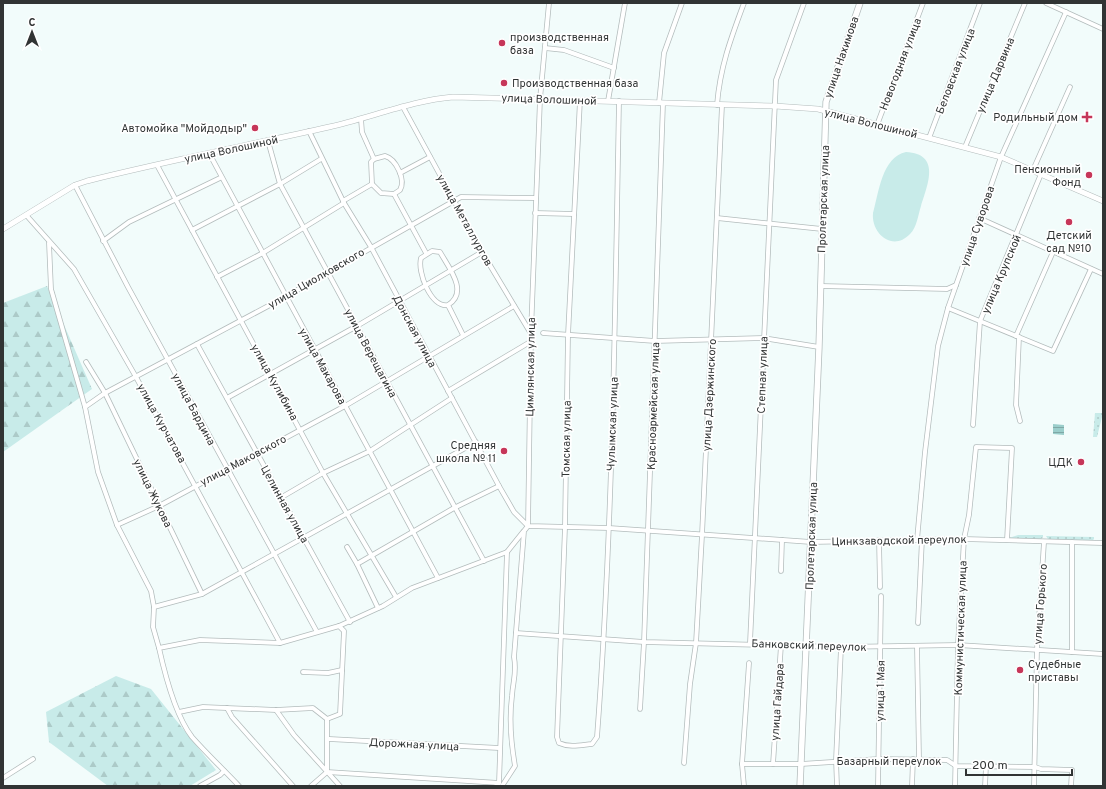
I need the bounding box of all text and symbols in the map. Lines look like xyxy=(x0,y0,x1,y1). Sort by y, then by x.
north arrow xyxy=(12,12,52,52)
street label: улица Нахимова xyxy=(821,14,863,100)
text: С xyxy=(28,16,36,30)
street label: Новогодняя улица xyxy=(877,16,925,112)
street label: Беловская улица xyxy=(933,26,979,116)
place label: производственная база xyxy=(510,31,609,58)
street label: улица Дарвина xyxy=(974,35,1018,115)
marker: производственная база xyxy=(497,38,507,48)
place label: Производственная база xyxy=(512,77,639,91)
marker: Производственная база xyxy=(499,78,509,88)
street label: улица Волошиной xyxy=(501,91,597,109)
street label: улица Волошиной xyxy=(823,106,919,142)
place label: Родильный дом xyxy=(993,111,1078,125)
marker: Родильный дом xyxy=(1081,111,1093,123)
place label: Автомойка "Мойдодыр" xyxy=(121,122,247,136)
marker: Автомойка "Мойдодыр" xyxy=(250,123,260,133)
street label: улица Волошиной xyxy=(183,133,279,167)
street label: Пролетарская улица xyxy=(815,145,833,253)
place label: Пенсионный Фонд xyxy=(1014,163,1081,190)
marker: Пенсионный Фонд xyxy=(1084,170,1094,180)
street label: улица Металлургов xyxy=(433,172,495,269)
street label: улица Суворова xyxy=(958,184,998,268)
marker: Детский сад №10 xyxy=(1064,217,1074,227)
place label: Детский сад №10 xyxy=(1046,229,1092,256)
street label: улица Крупской xyxy=(979,233,1025,316)
street label: улица Циолковского xyxy=(266,246,367,312)
street label: Донская улица xyxy=(389,293,439,370)
street label: улица Верещагина xyxy=(341,307,400,401)
street label: Цимлянская улица xyxy=(523,317,539,417)
street label: улица Макарова xyxy=(295,326,349,407)
street label: Степная улица xyxy=(755,336,771,414)
street label: улица Дзержинского xyxy=(700,338,720,452)
street label: улица Кулибина xyxy=(247,342,301,423)
street label: Красноармейская улица xyxy=(645,342,663,470)
street label: улица Бардина xyxy=(168,371,218,448)
street label: Чулымская улица xyxy=(604,377,622,471)
street label: улица Курчатова xyxy=(134,381,189,466)
street label: Томская улица xyxy=(559,400,575,478)
street label: улица Маковского xyxy=(198,432,289,490)
place label: Средняя школа № 11 xyxy=(436,439,496,466)
marker: Средняя школа № 11 xyxy=(499,446,509,456)
place label: ЦДК xyxy=(1048,456,1073,470)
street label: улица Жукова xyxy=(129,457,175,530)
marker: ЦДК xyxy=(1076,457,1086,467)
street label: Целинная улица xyxy=(257,463,311,546)
street label: Пролетарская улица xyxy=(803,482,821,590)
street label: Цинкзаводской переулок xyxy=(831,533,967,549)
street label: Коммунистическая улица xyxy=(952,560,970,696)
street label: улица Горького xyxy=(1031,563,1051,645)
street label: Банковский переулок xyxy=(751,637,867,655)
place label: Судебные приставы xyxy=(1028,658,1081,685)
street label: улица 1 Мая xyxy=(873,660,889,722)
street label: улица Гайдара xyxy=(768,663,788,741)
marker: Судебные приставы xyxy=(1015,665,1025,675)
street label: Дорожная улица xyxy=(369,736,460,754)
scale bar xyxy=(966,751,1072,777)
street label: Базарный переулок xyxy=(836,755,942,769)
text: 200 m xyxy=(972,758,1008,774)

